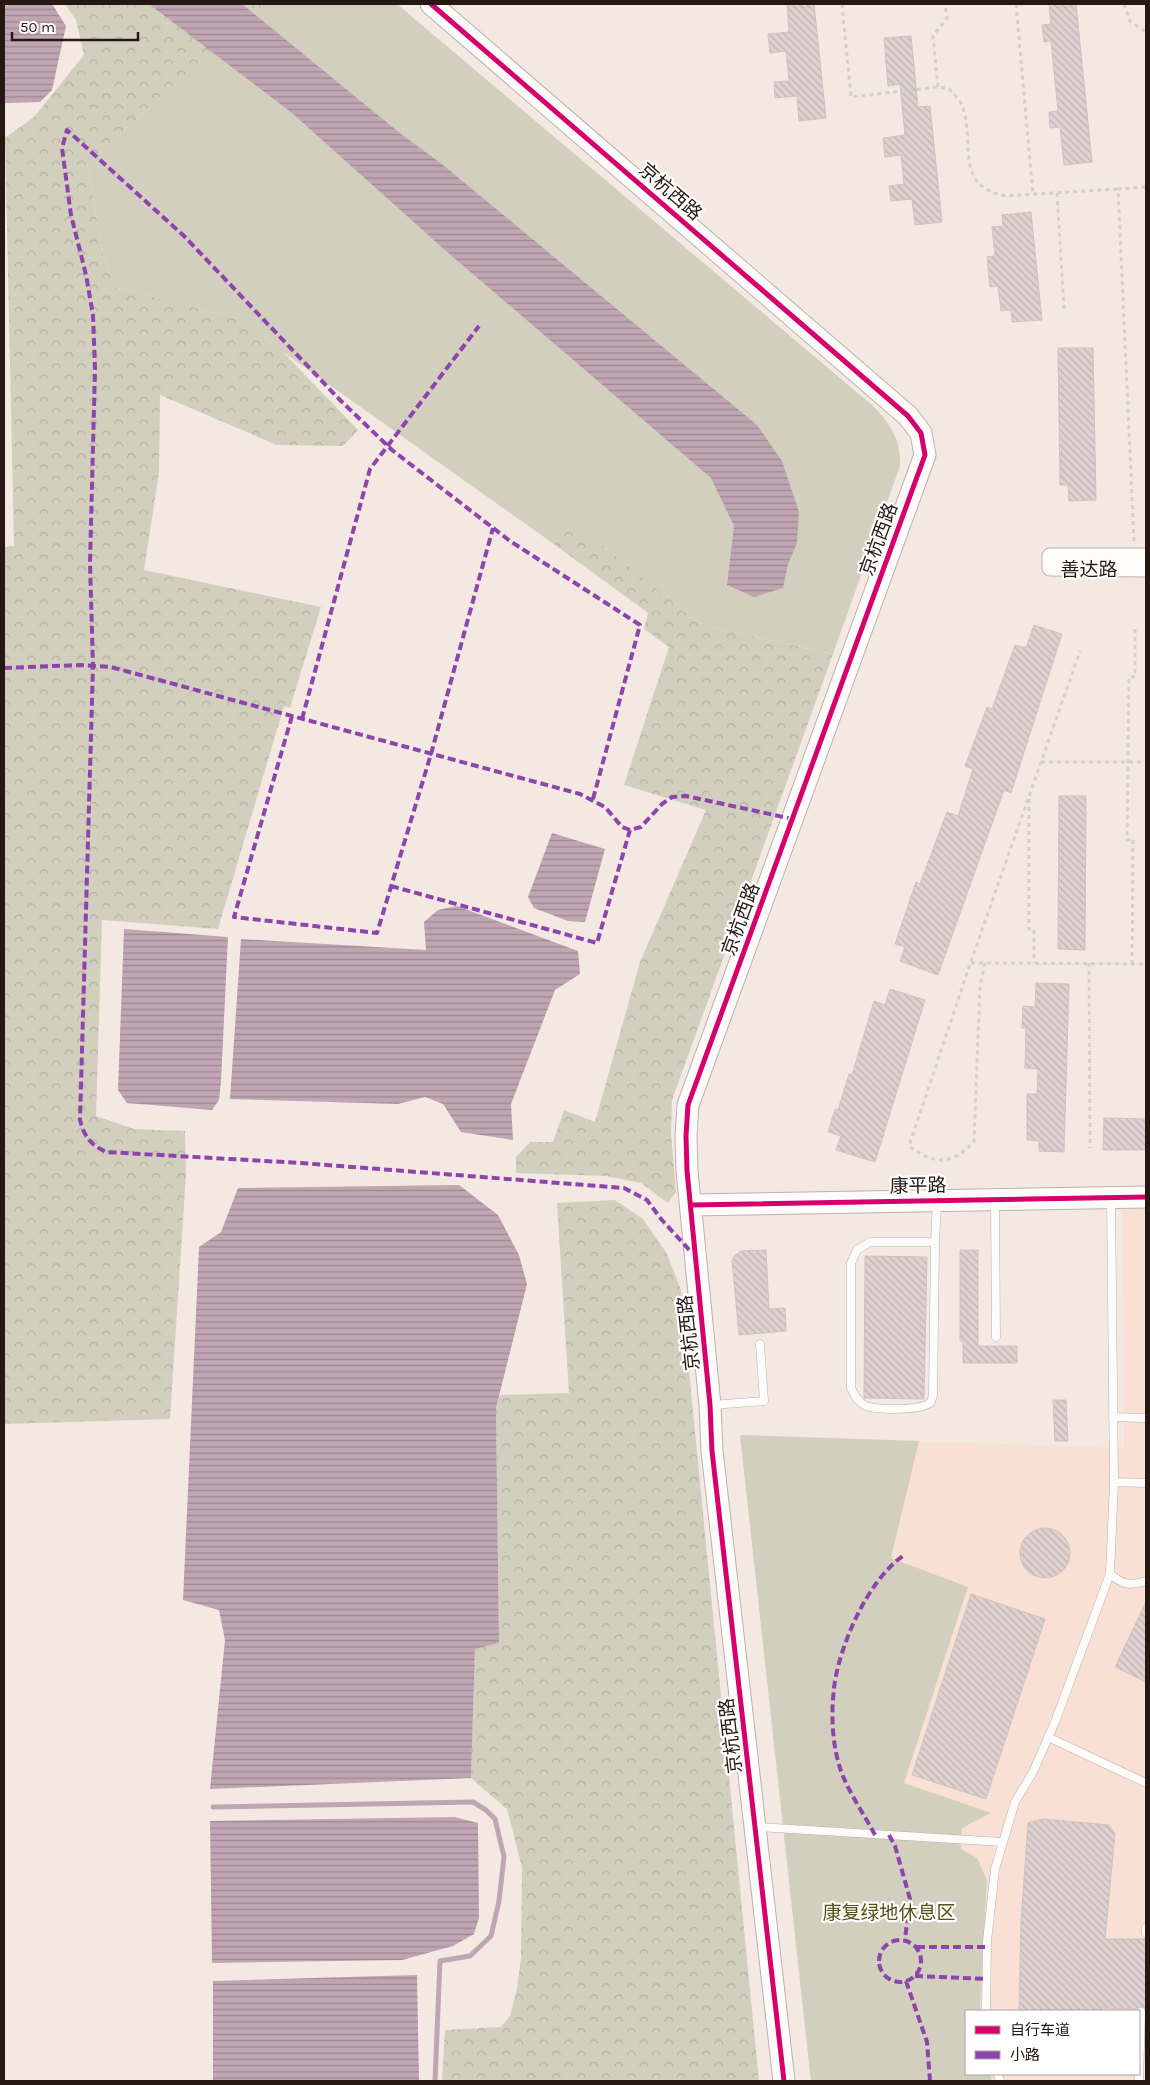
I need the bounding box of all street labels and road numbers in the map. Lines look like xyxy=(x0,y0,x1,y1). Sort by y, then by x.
street label: 京杭西路 xyxy=(634,159,706,225)
street label: 京杭西路 xyxy=(856,500,902,579)
street label: 善达路 xyxy=(1060,559,1118,581)
street label: 京杭西路 xyxy=(718,880,764,959)
street label: 康平路 xyxy=(889,1175,947,1197)
street label: 京杭西路 xyxy=(674,1294,704,1372)
street label: 京杭西路 xyxy=(715,1697,747,1775)

